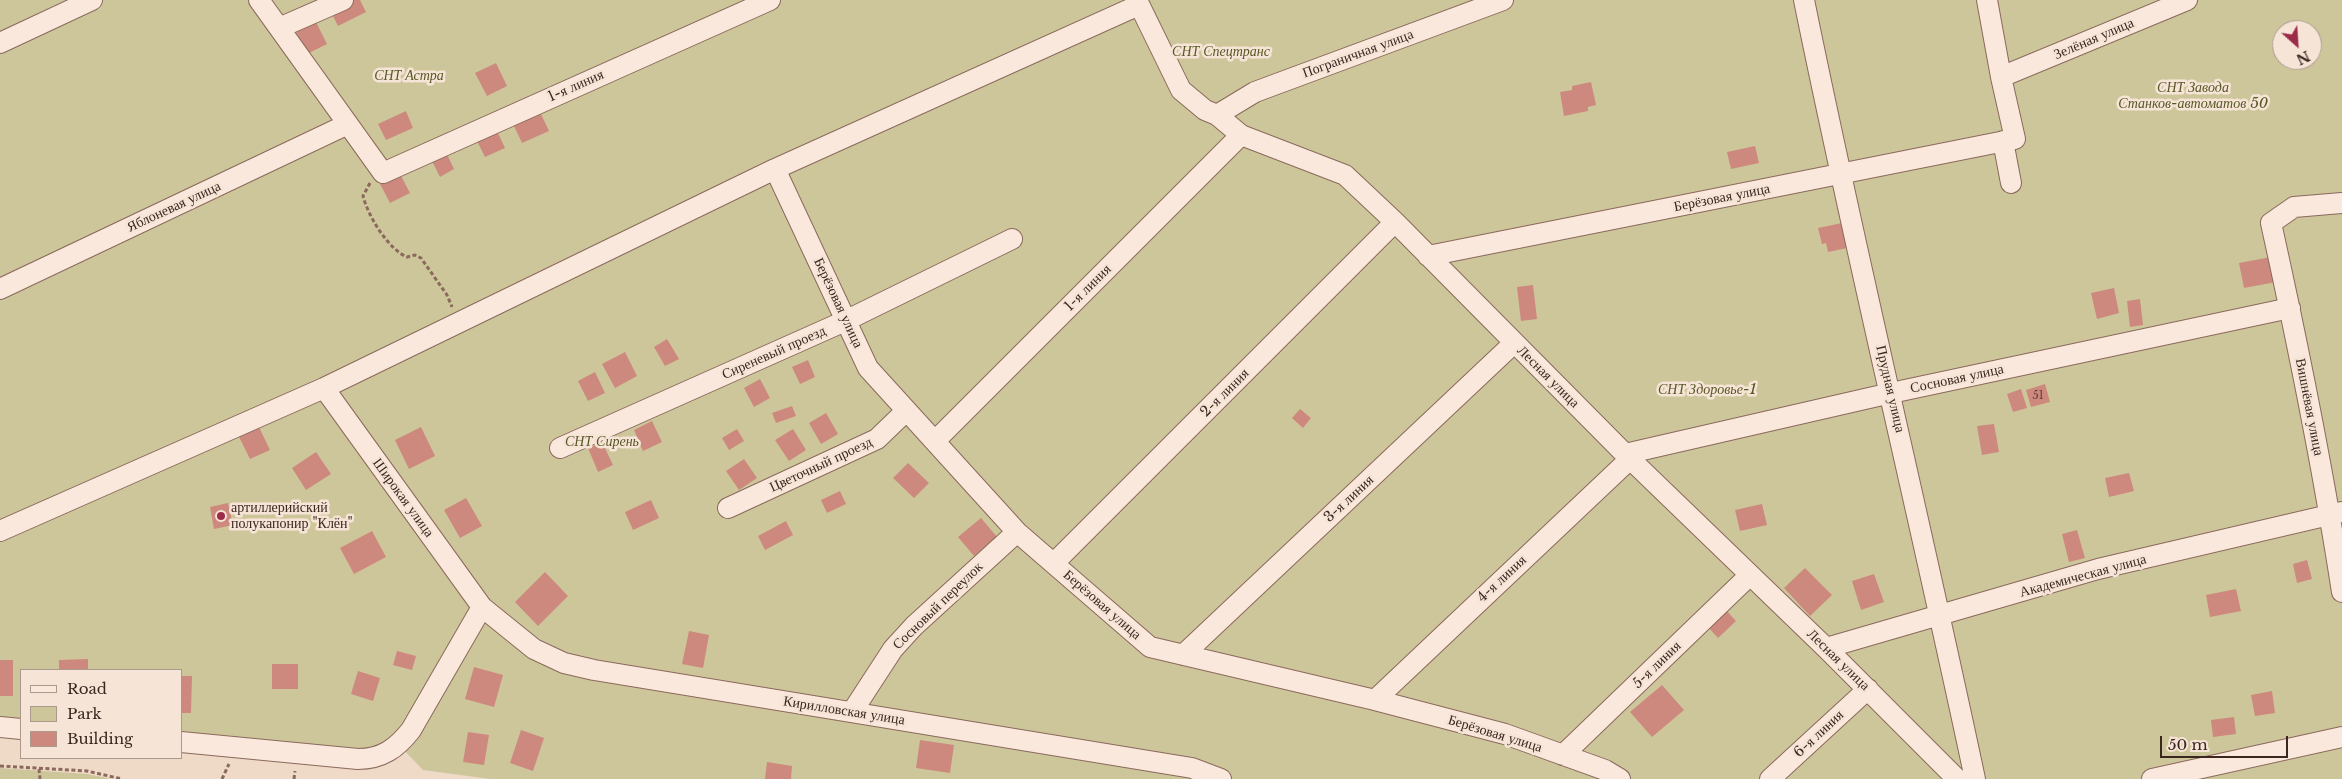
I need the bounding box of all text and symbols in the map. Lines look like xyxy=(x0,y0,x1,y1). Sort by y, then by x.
street label: Зелёная улица xyxy=(2052,15,2136,63)
north arrow xyxy=(2272,20,2322,70)
street label: Пограничная улица xyxy=(1300,26,1416,82)
park label: СНТ Спецтранс xyxy=(1172,44,1270,60)
text: N xyxy=(2293,47,2313,69)
street label: 1-я линия xyxy=(546,66,606,106)
park label: СНТ Астра xyxy=(374,68,444,84)
park label: СНТ Завода Станков-автоматов 50 xyxy=(2118,80,2268,112)
street label: Яблоневая улица xyxy=(124,178,224,236)
street label: Берёзовая улица xyxy=(1673,180,1771,216)
street label: Берёзовая улица xyxy=(810,255,866,351)
street label: 1-я линия xyxy=(1061,261,1115,315)
street label: Сиреневый проезд xyxy=(720,323,828,383)
street label: Лесная улица xyxy=(1513,342,1583,412)
street label: Прудная улица xyxy=(1872,344,1908,434)
street label: Вишнёвая улица xyxy=(2291,357,2327,457)
street label: Сосновая улица xyxy=(1909,361,2005,397)
street label: 2-я линия xyxy=(1197,365,1253,421)
park label: СНТ Здоровье-1 xyxy=(1658,382,1756,398)
house number: 51 xyxy=(2032,389,2044,403)
park label: СНТ Сирень xyxy=(565,434,639,450)
street label: Цветочный проезд xyxy=(767,434,875,496)
street label: Широкая улица xyxy=(369,455,437,541)
street label: 3-я линия xyxy=(1321,472,1377,526)
place label: артиллерийский полукапонир "Клён" xyxy=(231,500,353,532)
marker: артиллерийский полукапонир "Клён" xyxy=(215,510,227,522)
street label: Академическая улица xyxy=(2018,551,2148,601)
street label: 4-я линия xyxy=(1474,552,1530,606)
street label: Сосновый переулок xyxy=(889,559,987,653)
street label: Берёзовая улица xyxy=(1060,567,1144,643)
street label: Лесная улица xyxy=(1803,626,1873,694)
street label: 5-я линия xyxy=(1629,638,1685,692)
legend xyxy=(20,669,182,759)
text: Road xyxy=(67,679,107,698)
street label: Кирилловская улица xyxy=(782,693,906,729)
text: Park xyxy=(67,704,102,723)
street label: 6-я линия xyxy=(1791,707,1847,761)
street label: Берёзовая улица xyxy=(1446,712,1544,756)
scale bar xyxy=(2162,726,2290,758)
text: Building xyxy=(67,729,133,748)
text: 50 m xyxy=(2168,735,2208,754)

